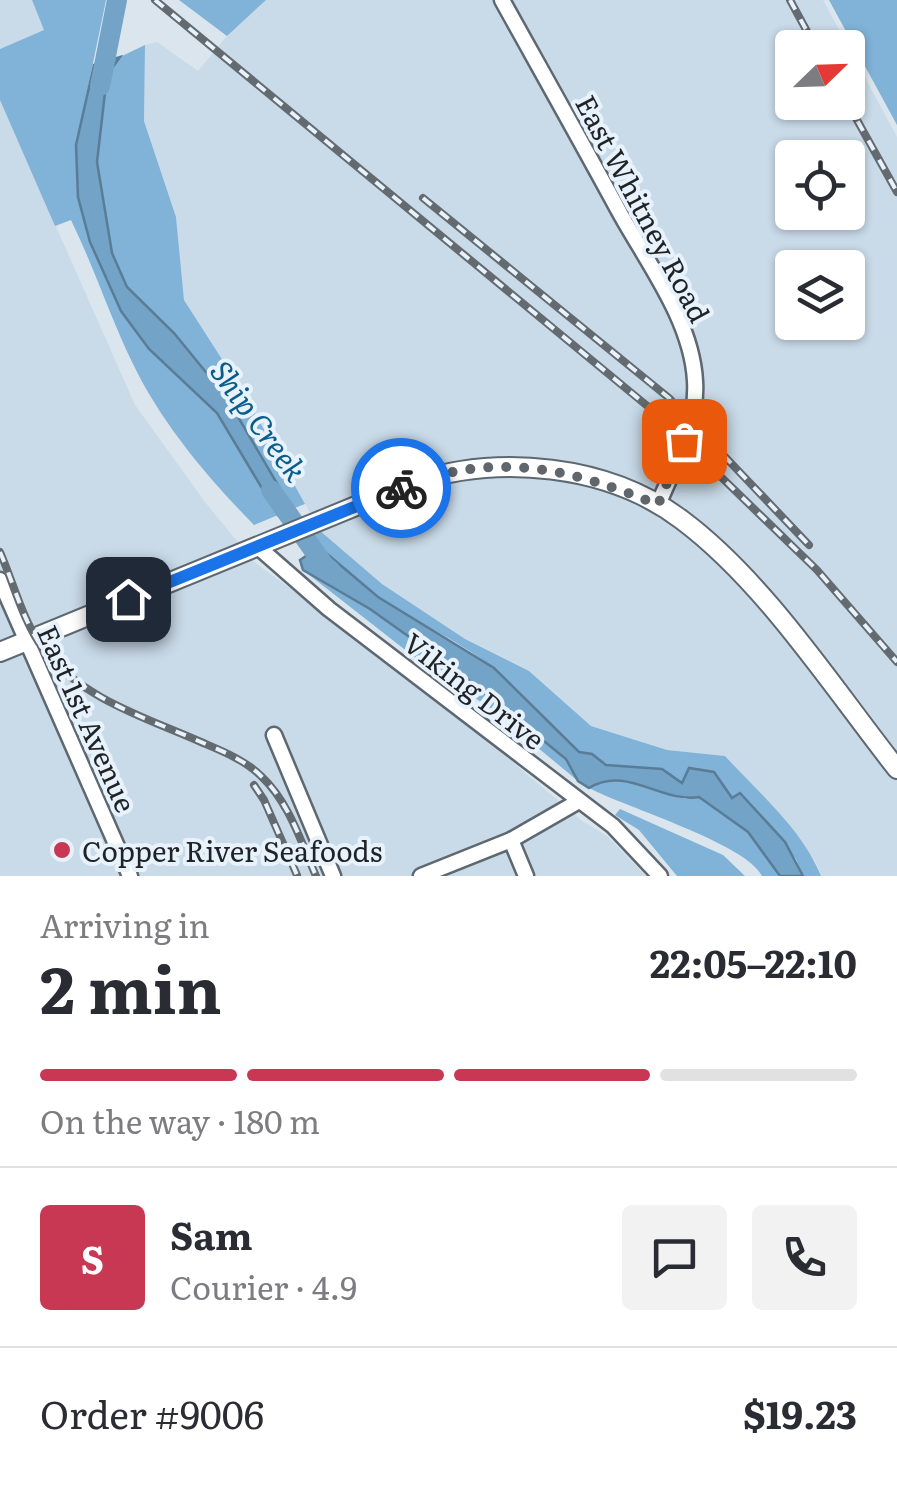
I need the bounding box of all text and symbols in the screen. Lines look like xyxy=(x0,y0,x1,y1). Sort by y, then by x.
north arrow xyxy=(775,30,865,120)
map controls xyxy=(775,30,865,340)
street label: East Whitney Road xyxy=(566,87,722,329)
button: locate xyxy=(775,140,865,230)
button: layers xyxy=(775,250,865,340)
water label: Ship Creek xyxy=(201,351,319,490)
pin xyxy=(642,399,727,484)
icon: bag xyxy=(657,414,712,469)
courier xyxy=(351,438,451,538)
icon: bike xyxy=(374,461,429,516)
pin xyxy=(86,557,171,642)
icon: home xyxy=(101,572,156,627)
street label: East 1st Avenue xyxy=(28,618,148,818)
street label: Viking Drive xyxy=(395,621,555,759)
place label: Copper River Seafoods xyxy=(82,829,382,871)
marker: Copper River Seafoods xyxy=(51,839,73,861)
text: Arriving in xyxy=(40,900,210,948)
text: 22:05–22:10 xyxy=(650,933,857,990)
text: 2 min xyxy=(40,937,222,1034)
text: On the way · 180 m xyxy=(40,1096,320,1144)
text: Sam xyxy=(170,1205,253,1262)
button: chat xyxy=(622,1205,727,1310)
button: phone xyxy=(752,1205,857,1310)
text: S xyxy=(81,1229,104,1286)
text: Courier · 4.9 xyxy=(170,1262,357,1310)
text: Order #9006 xyxy=(40,1384,264,1441)
text: $19.23 xyxy=(743,1384,857,1441)

